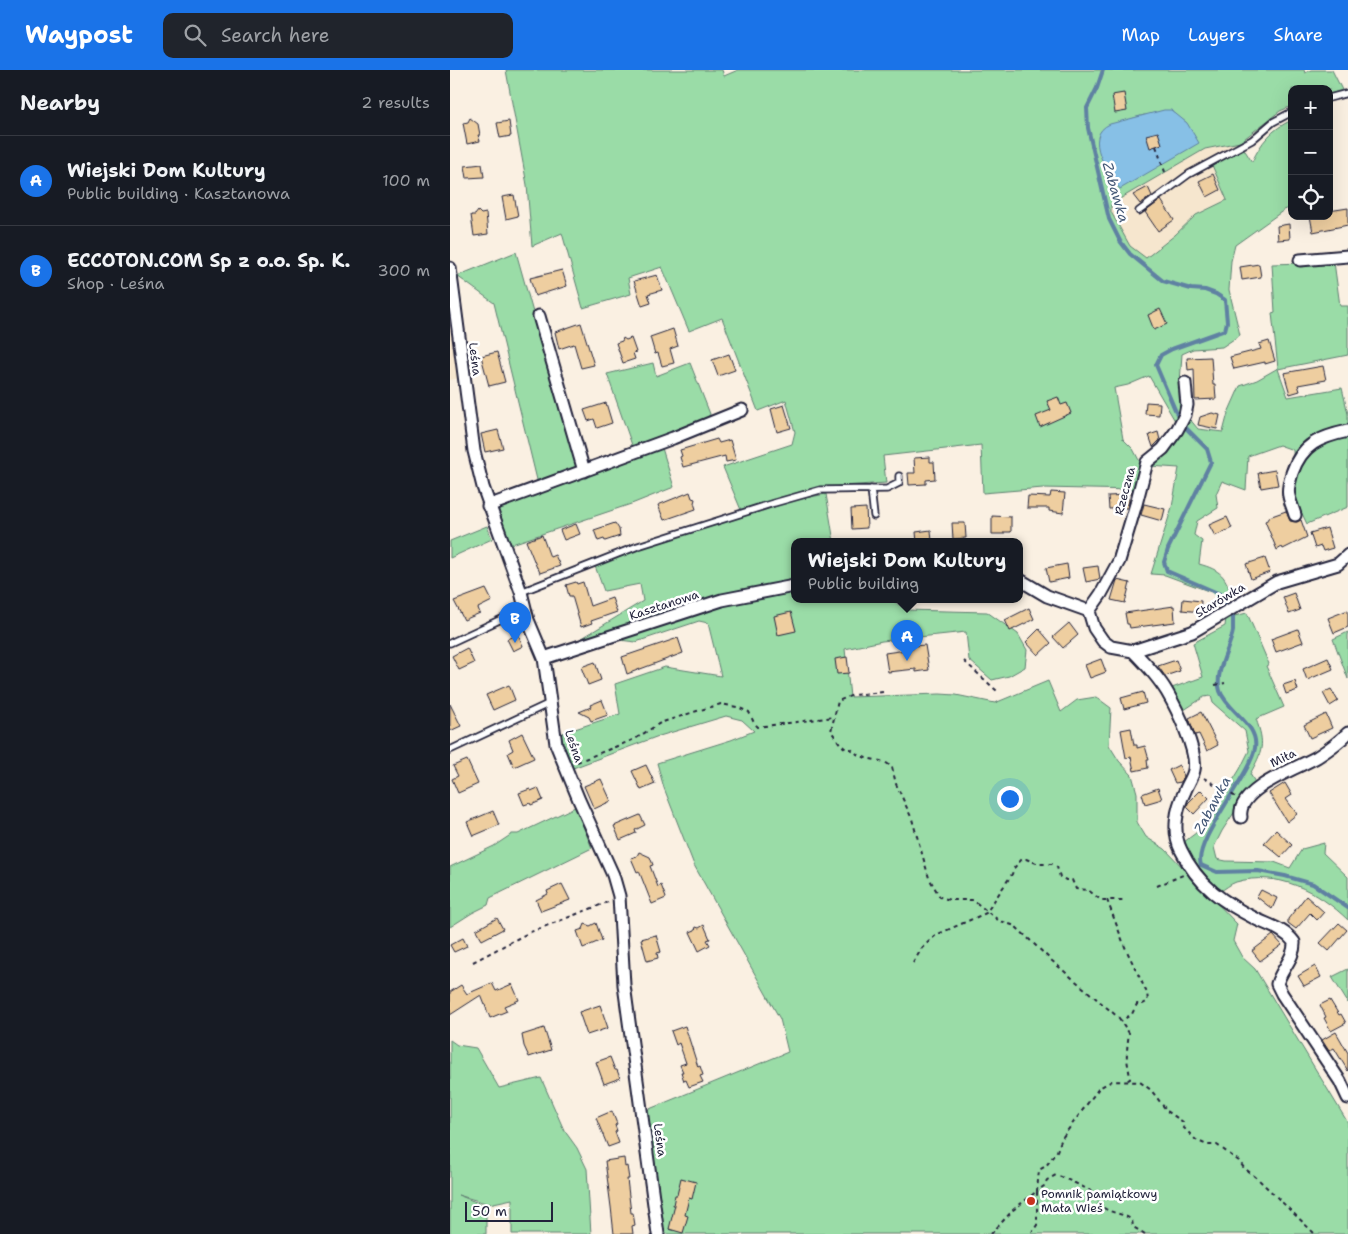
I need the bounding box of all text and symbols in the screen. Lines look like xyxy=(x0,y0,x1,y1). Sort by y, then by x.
search box xyxy=(163,13,513,58)
text: Waypost xyxy=(25,19,133,51)
icon: search xyxy=(181,21,209,49)
text: Search here xyxy=(221,23,329,48)
text: Map xyxy=(1122,23,1160,47)
text: Layers xyxy=(1188,23,1245,47)
text: Share xyxy=(1273,23,1323,47)
map controls xyxy=(1288,85,1333,220)
button: + xyxy=(1288,85,1333,130)
text: Nearby xyxy=(20,89,100,117)
text: 2 results xyxy=(361,92,430,113)
button: − xyxy=(1288,130,1333,175)
text: Wiejski Dom Kultury xyxy=(67,158,266,183)
water label: Zabawka xyxy=(1099,160,1133,224)
text: A xyxy=(30,170,42,191)
text: 100 m xyxy=(382,170,430,191)
button: locate xyxy=(1288,175,1333,220)
text: Public building · Kasztanowa xyxy=(67,183,290,204)
text: ECCOTON.COM Sp z o.o. Sp. K. xyxy=(67,248,350,273)
text: B xyxy=(31,260,41,281)
text: 300 m xyxy=(378,260,430,281)
text: Shop · Leśna xyxy=(67,273,164,294)
street label: Leśna xyxy=(465,341,485,377)
street label: Rzeczna xyxy=(1111,465,1139,517)
popup xyxy=(791,538,1023,603)
text: Wiejski Dom Kultury xyxy=(808,548,1006,573)
text: Public building xyxy=(808,573,919,594)
street label: Starówka xyxy=(1192,579,1248,621)
street label: Kasztanowa xyxy=(627,586,701,624)
pin: B xyxy=(499,602,531,643)
pin: A xyxy=(891,620,923,661)
street label: Leśna xyxy=(561,728,587,765)
street label: Miła xyxy=(1268,745,1299,771)
water label: Zabawka xyxy=(1189,773,1235,837)
your location xyxy=(997,786,1023,812)
street label: Leśna xyxy=(650,1122,670,1158)
place label: Pomnik pamiątkowy Mała Wieś xyxy=(1041,1186,1158,1216)
marker: Pomnik pamiątkowy Mała Wieś xyxy=(1025,1195,1037,1207)
scale bar xyxy=(465,1199,552,1222)
text: 50 m xyxy=(472,1202,507,1220)

